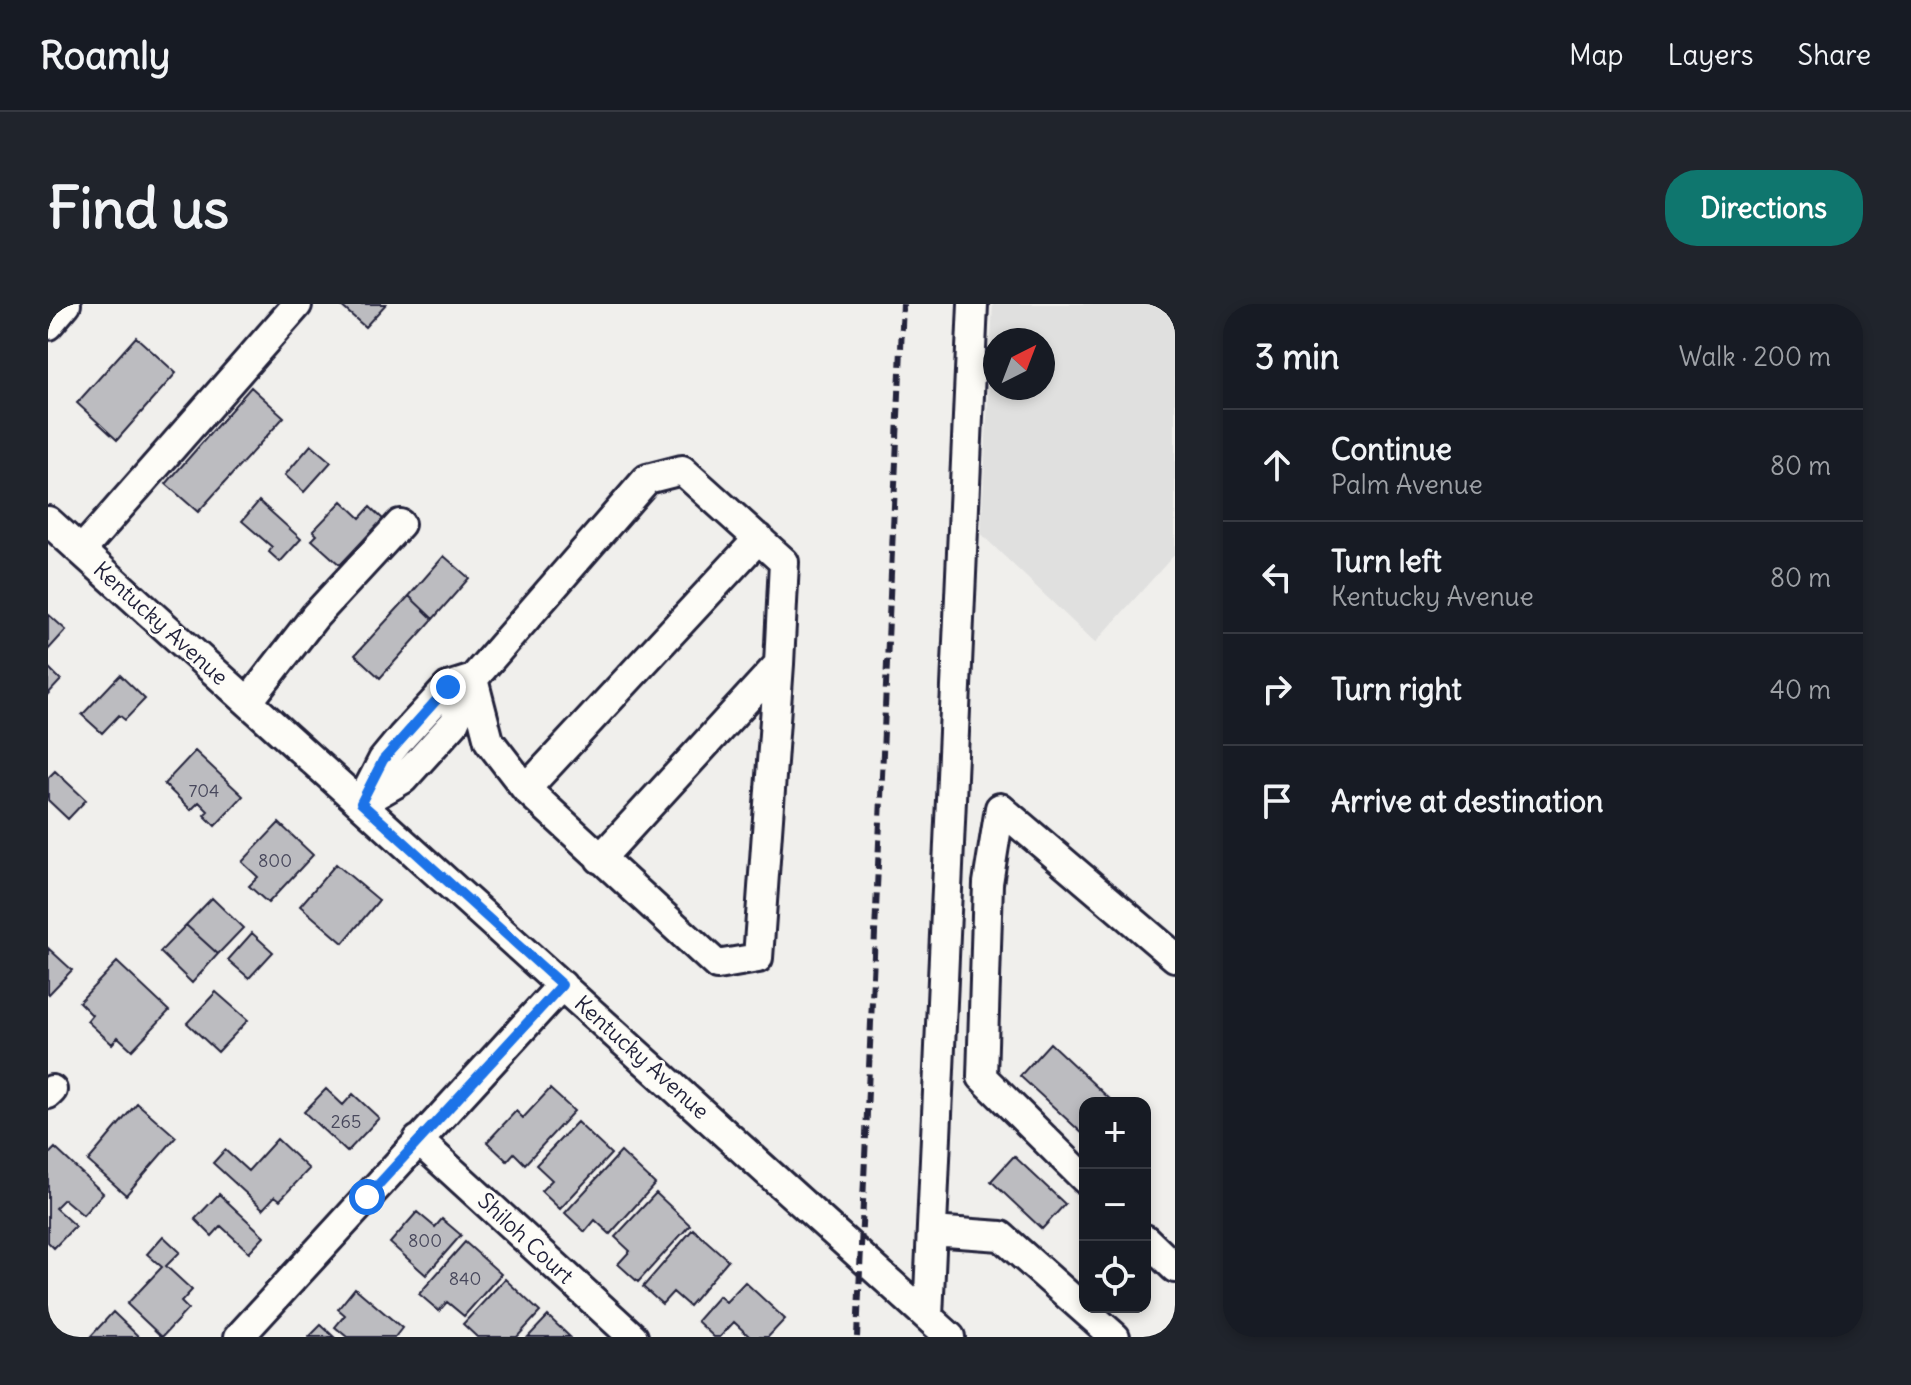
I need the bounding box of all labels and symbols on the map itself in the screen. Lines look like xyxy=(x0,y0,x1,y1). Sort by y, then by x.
north arrow xyxy=(983,328,1055,400)
street label: Kentucky Avenue xyxy=(88,555,234,691)
route end xyxy=(430,669,466,705)
house number: 704 xyxy=(188,779,220,802)
house number: 800 xyxy=(258,849,292,872)
street label: Kentucky Avenue xyxy=(569,989,715,1125)
house number: 265 xyxy=(331,1110,361,1133)
route start xyxy=(349,1179,385,1215)
street label: Shiloh Court xyxy=(472,1187,580,1289)
house number: 800 xyxy=(408,1229,442,1252)
house number: 840 xyxy=(449,1267,481,1290)

